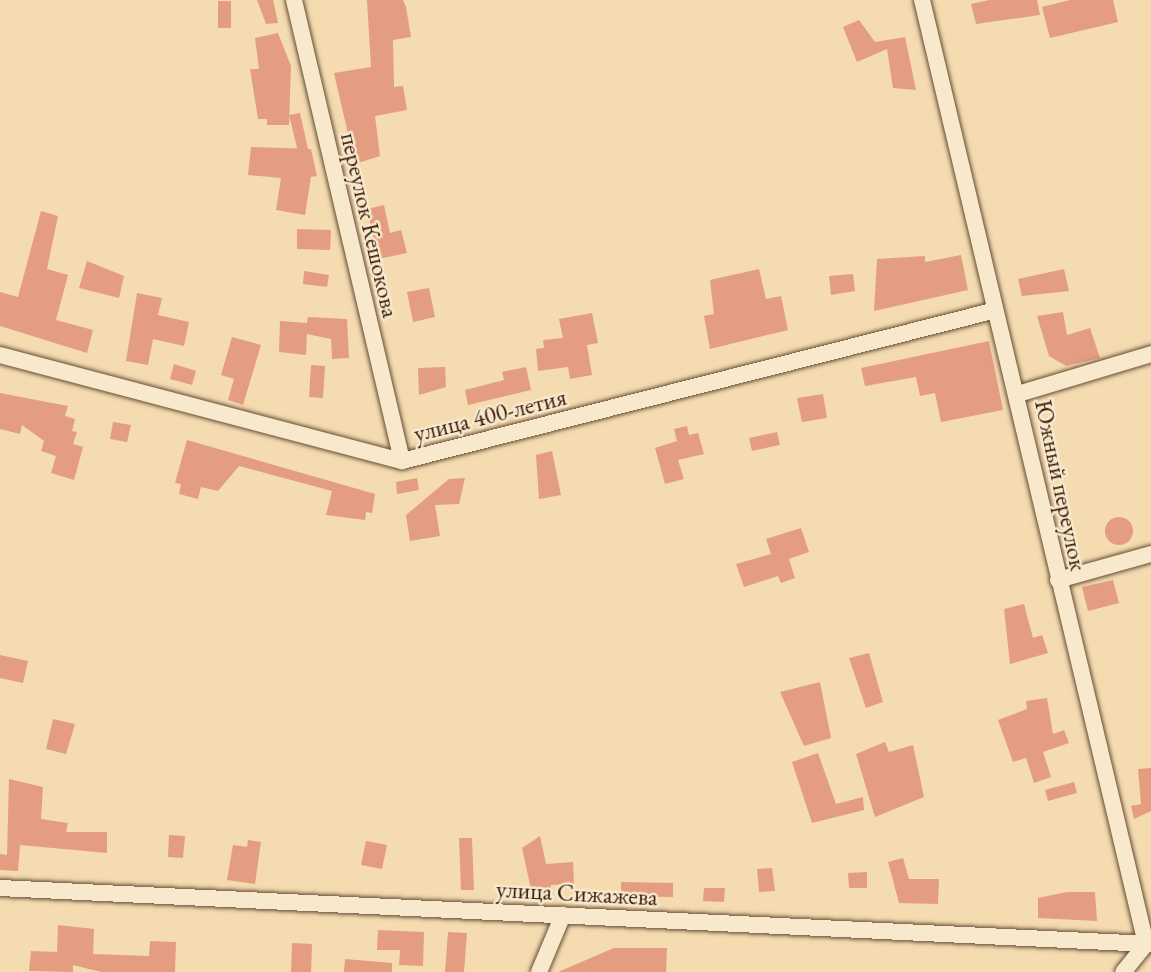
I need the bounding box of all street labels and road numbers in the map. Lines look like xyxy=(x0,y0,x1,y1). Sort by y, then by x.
street label: переулок Кешокова xyxy=(335,130,405,320)
street label: улица 400-летия xyxy=(411,382,569,448)
street label: Южный переулок xyxy=(1029,397,1093,573)
street label: улица Сижажева xyxy=(496,874,658,912)

